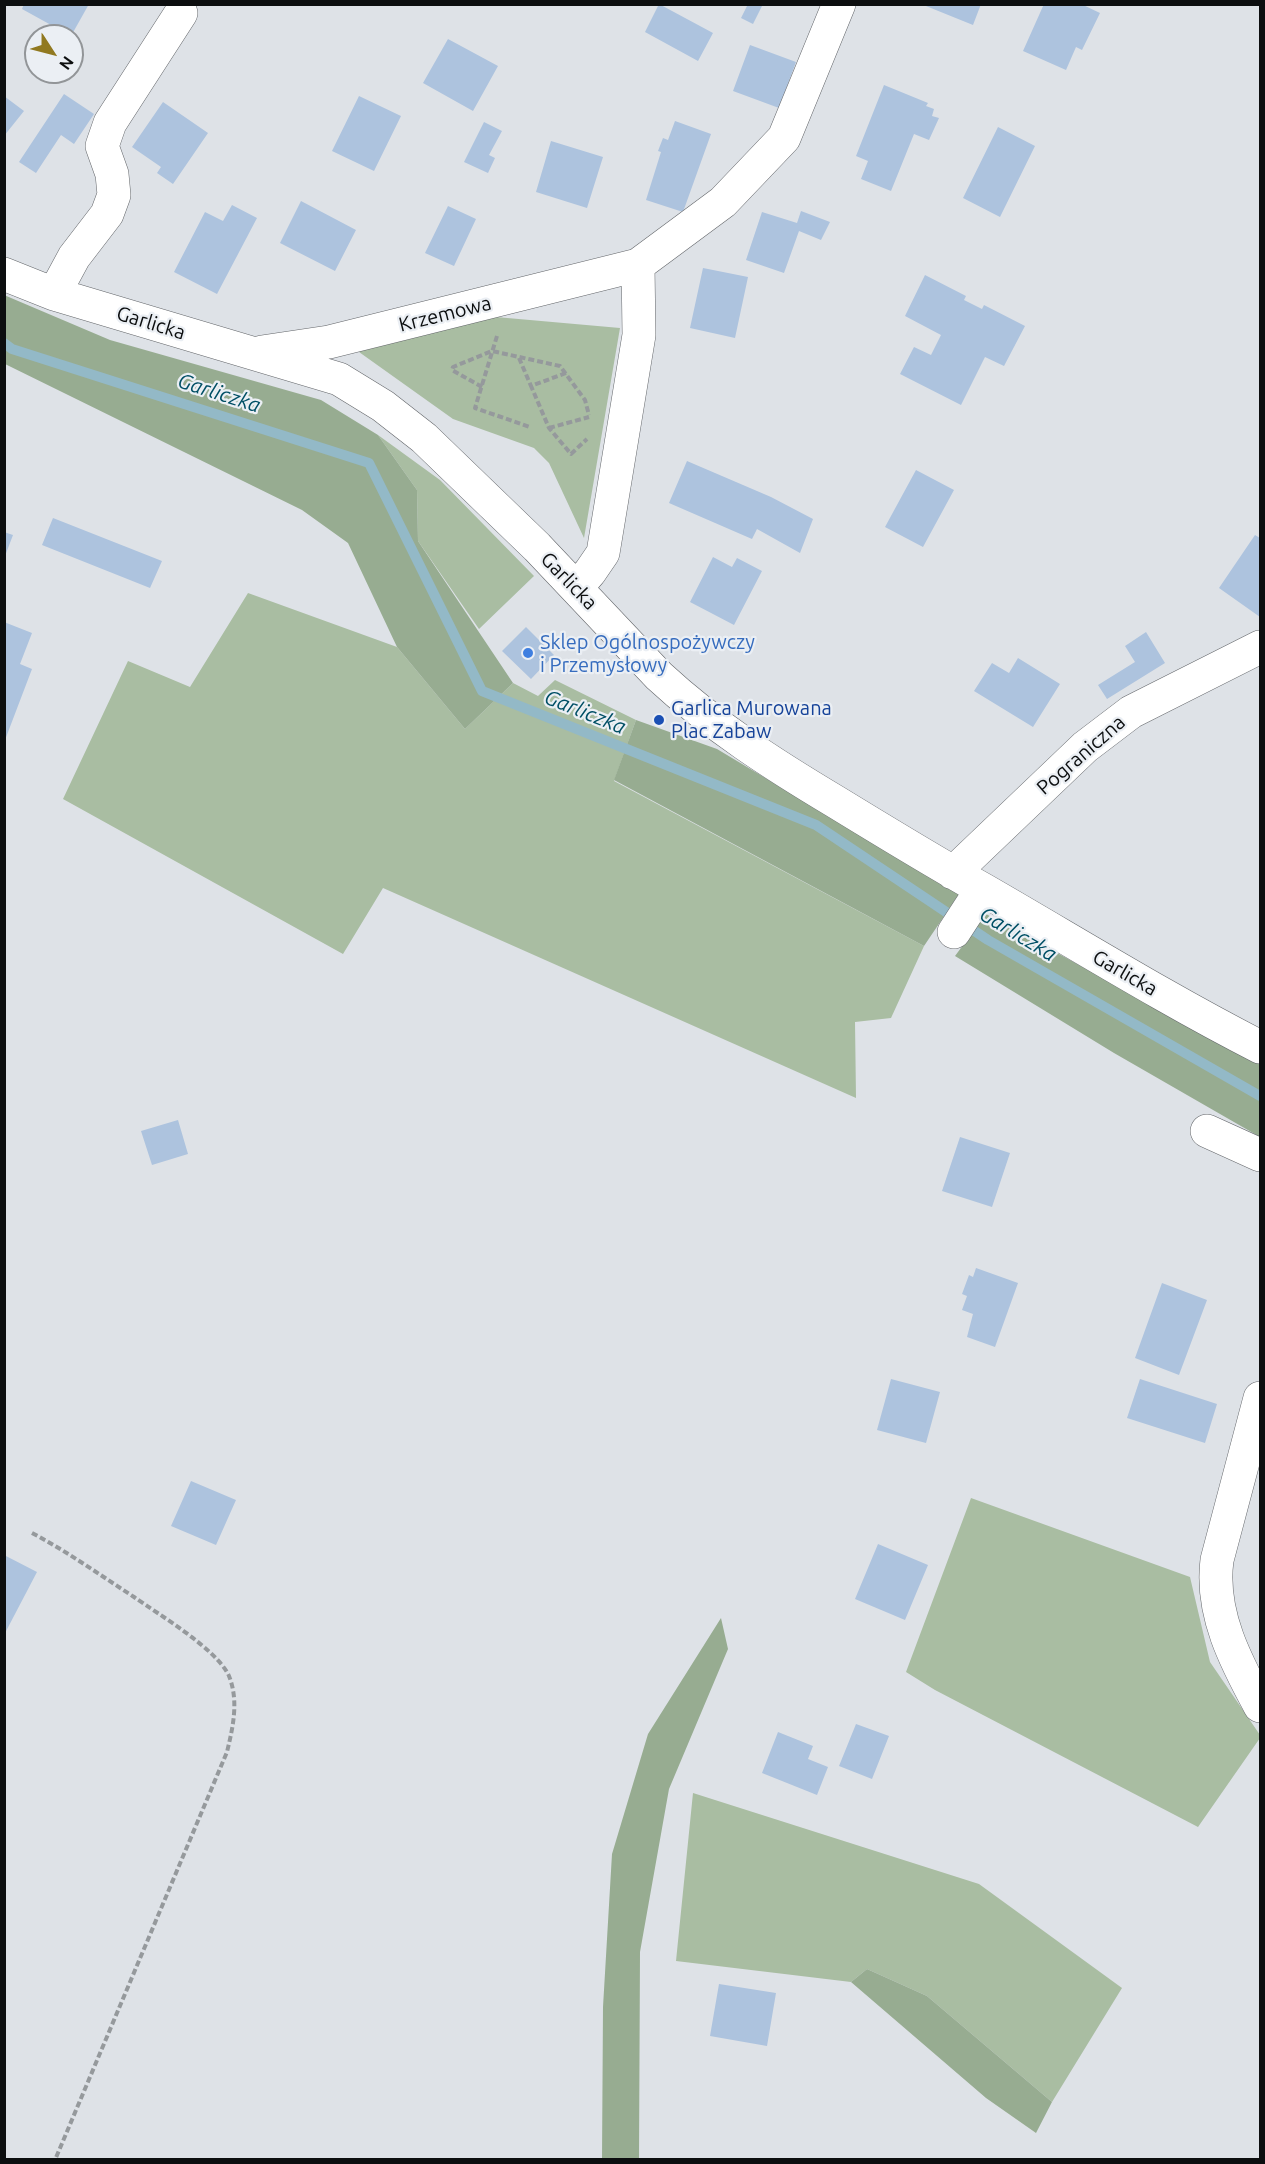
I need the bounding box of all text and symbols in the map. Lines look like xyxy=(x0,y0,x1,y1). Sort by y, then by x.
north arrow xyxy=(24,24,84,84)
text: N xyxy=(56,53,78,74)
street label: Krzemowa xyxy=(396,291,494,337)
street label: Garlicka xyxy=(114,301,188,345)
water label: Garliczka xyxy=(174,368,264,418)
street label: Garlicka xyxy=(536,547,602,615)
place label: Sklep Ogólnospożywczy i Przemysłowy xyxy=(540,630,755,677)
marker: Sklep Ogólnospożywczy i Przemysłowy xyxy=(521,646,535,660)
water label: Garliczka xyxy=(541,684,629,740)
place label: Garlica Murowana Plac Zabaw xyxy=(671,696,832,743)
street label: Pograniczna xyxy=(1032,710,1130,800)
marker: Garlica Murowana Plac Zabaw xyxy=(652,713,666,727)
water label: Garliczka xyxy=(975,901,1061,967)
street label: Garlicka xyxy=(1088,945,1162,1001)

